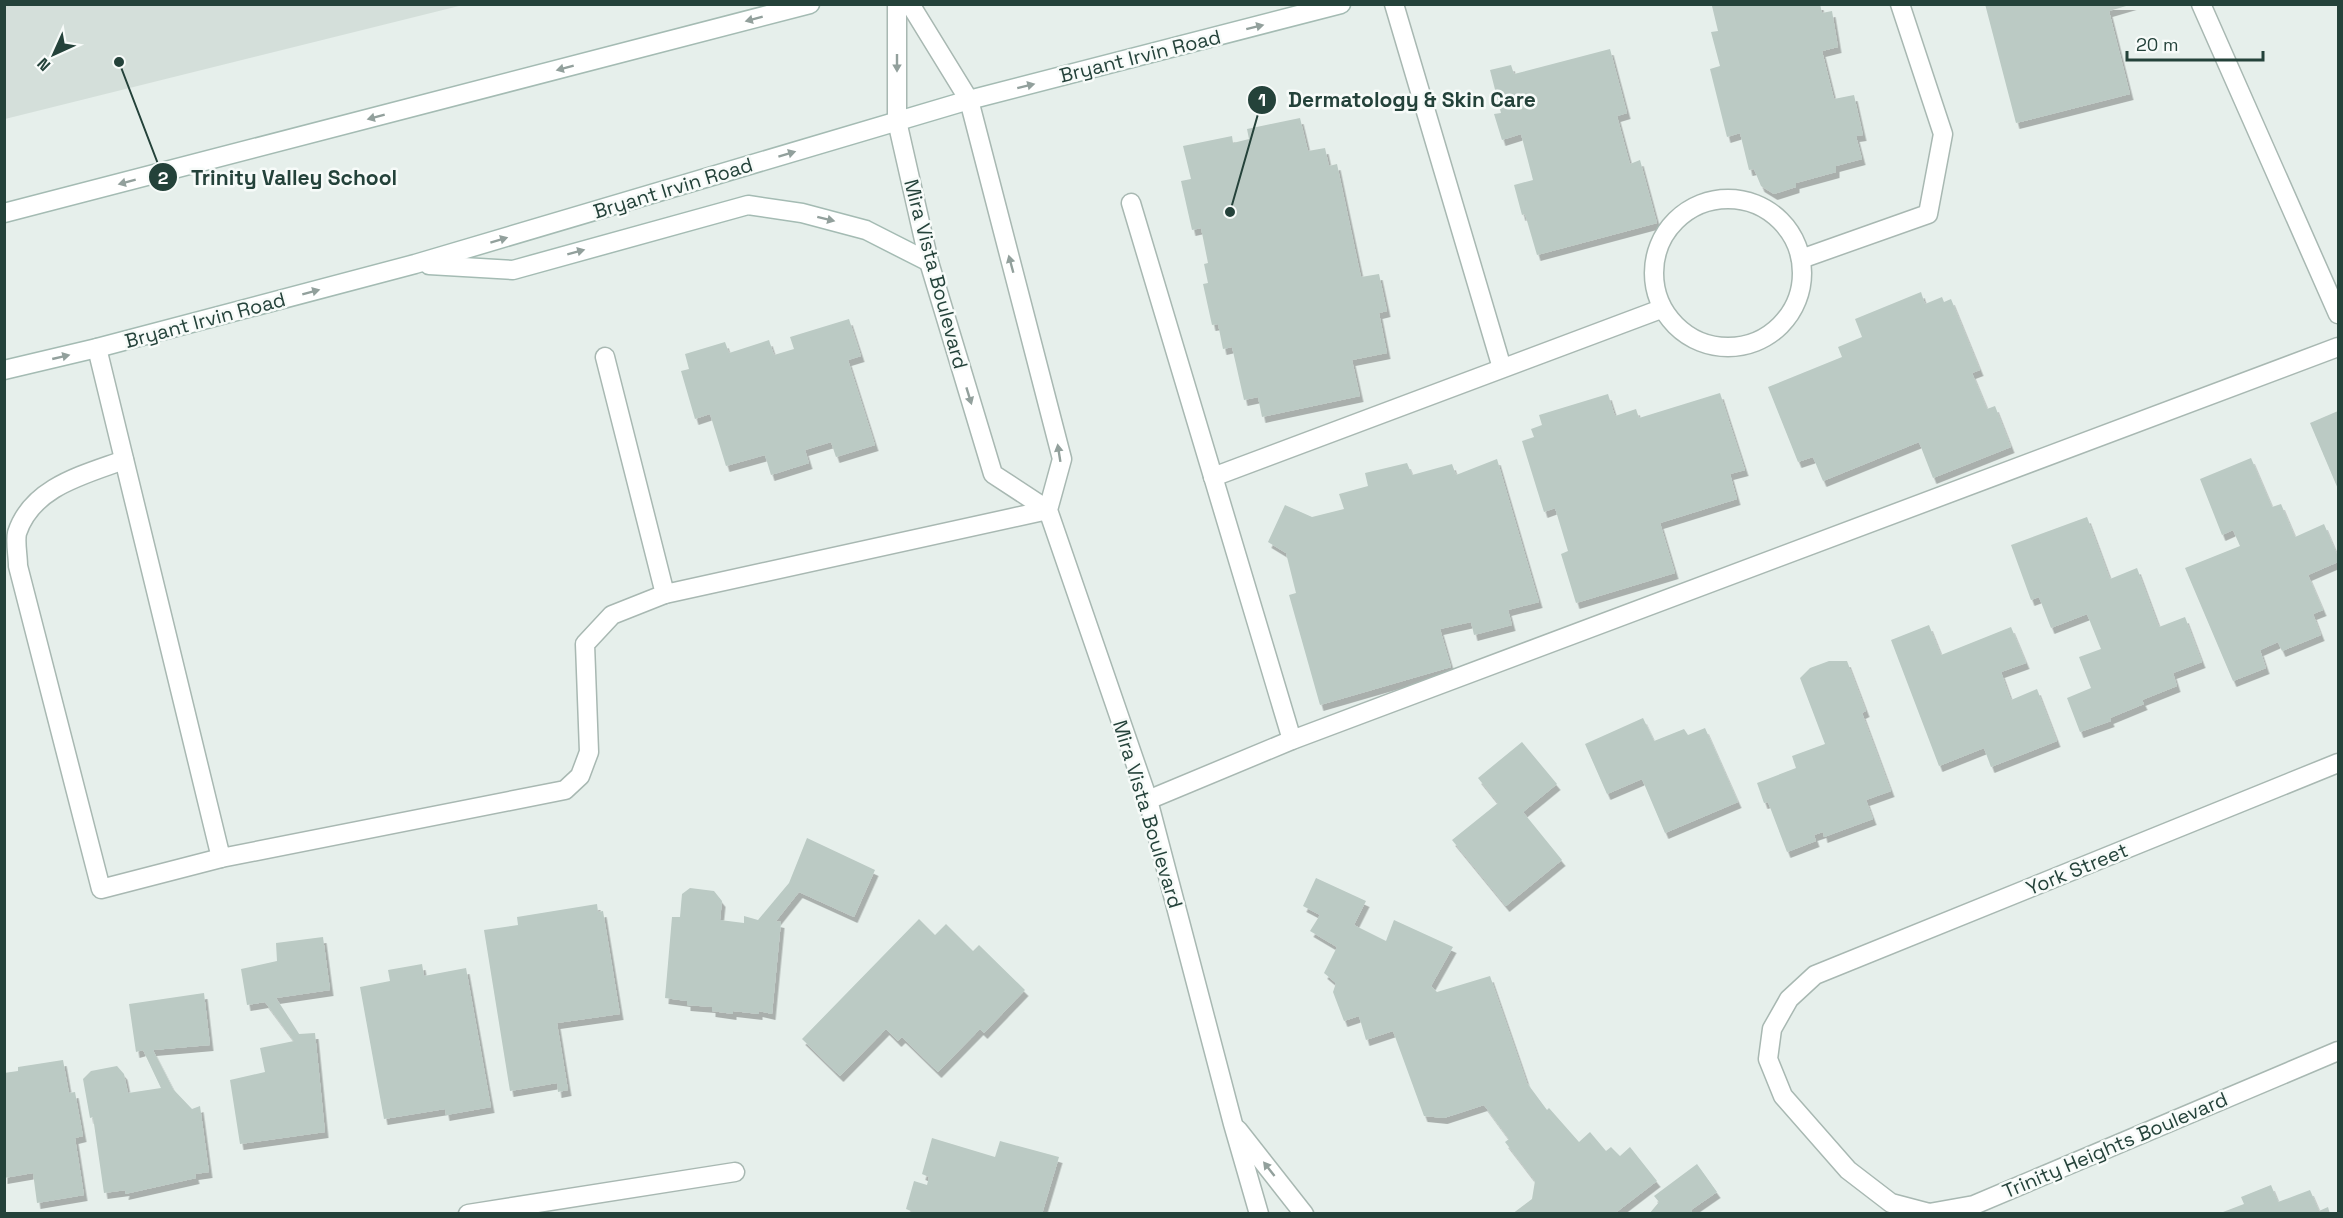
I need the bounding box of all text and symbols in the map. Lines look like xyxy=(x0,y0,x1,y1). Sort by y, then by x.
one-way arrow xyxy=(745,15,763,25)
one-way arrow xyxy=(1246,21,1265,31)
street label: Bryant Irvin Road xyxy=(1057,23,1223,89)
north arrow xyxy=(24,24,84,84)
scale bar xyxy=(2127,24,2264,62)
text: 20 m xyxy=(2136,33,2179,56)
text: N xyxy=(33,53,55,75)
one-way arrow xyxy=(892,53,902,72)
one-way arrow xyxy=(556,64,574,73)
one-way arrow xyxy=(1017,80,1035,90)
callout: Dermatology & Skin Care xyxy=(1247,80,1548,119)
text: Dermatology & Skin Care xyxy=(1288,86,1536,113)
text: 1 xyxy=(1258,88,1266,111)
one-way arrow xyxy=(367,113,385,122)
one-way arrow xyxy=(778,149,796,158)
street label: Bryant Irvin Road xyxy=(590,151,756,225)
callout: Trinity Valley School xyxy=(148,158,409,197)
text: Trinity Valley School xyxy=(191,164,397,191)
text: 2 xyxy=(158,166,169,189)
street label: Mira Vista Boulevard xyxy=(898,176,974,372)
one-way arrow xyxy=(117,177,136,187)
one-way arrow xyxy=(817,215,836,225)
one-way arrow xyxy=(490,235,508,244)
one-way arrow xyxy=(567,247,585,257)
one-way arrow xyxy=(1006,255,1016,274)
street label: Bryant Irvin Road xyxy=(122,286,288,354)
one-way arrow xyxy=(302,286,320,296)
one-way arrow xyxy=(52,351,71,361)
one-way arrow xyxy=(965,387,974,405)
one-way arrow xyxy=(1055,443,1064,462)
street label: Mira Vista Boulevard xyxy=(1107,717,1189,911)
street label: York Street xyxy=(2022,837,2132,901)
street label: Trinity Heights Boulevard xyxy=(1998,1086,2232,1204)
one-way arrow xyxy=(1263,1161,1275,1176)

